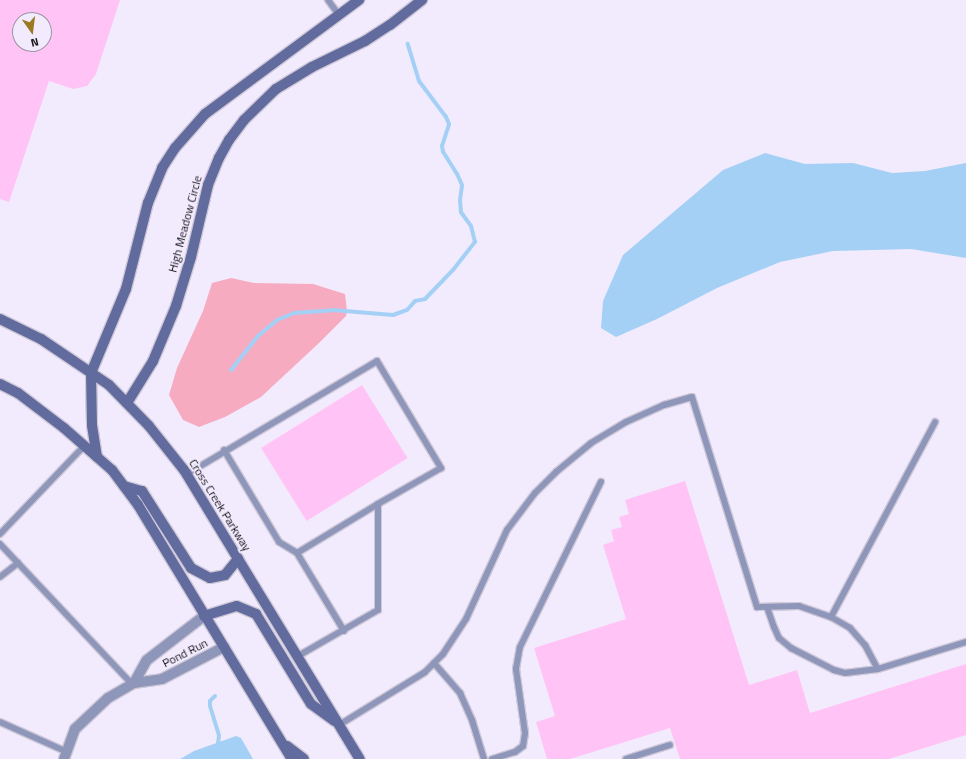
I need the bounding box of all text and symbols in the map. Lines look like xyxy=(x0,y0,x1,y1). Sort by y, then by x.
north arrow xyxy=(12,12,52,52)
text: N xyxy=(29,34,40,51)
street label: High Meadow Circle xyxy=(165,174,205,274)
street label: Cross Creek Parkway xyxy=(186,456,254,554)
street label: Pond Run xyxy=(160,635,210,671)

